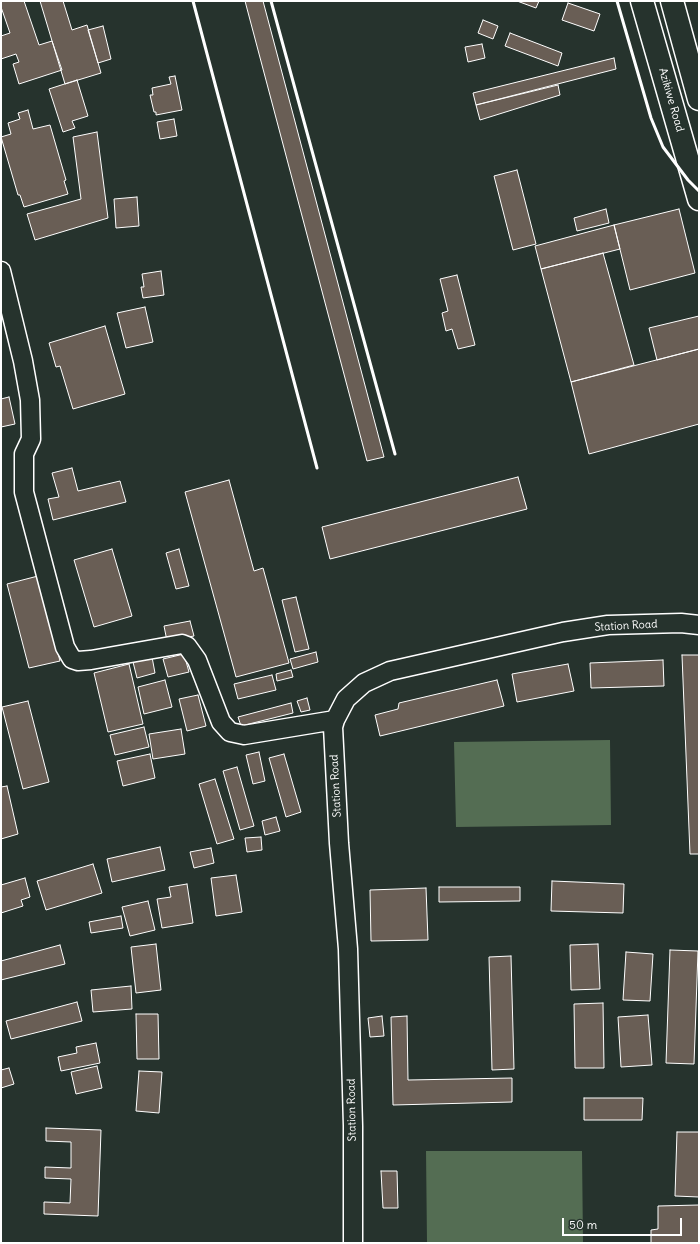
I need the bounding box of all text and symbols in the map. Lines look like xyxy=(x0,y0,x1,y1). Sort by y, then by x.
street label: Azikiwe Road xyxy=(656,67,686,133)
street label: Station Road xyxy=(594,618,658,634)
street label: Station Road xyxy=(328,754,344,818)
street label: Station Road xyxy=(345,1078,359,1142)
scale bar xyxy=(564,1210,684,1236)
text: 50 m xyxy=(569,1217,597,1232)

